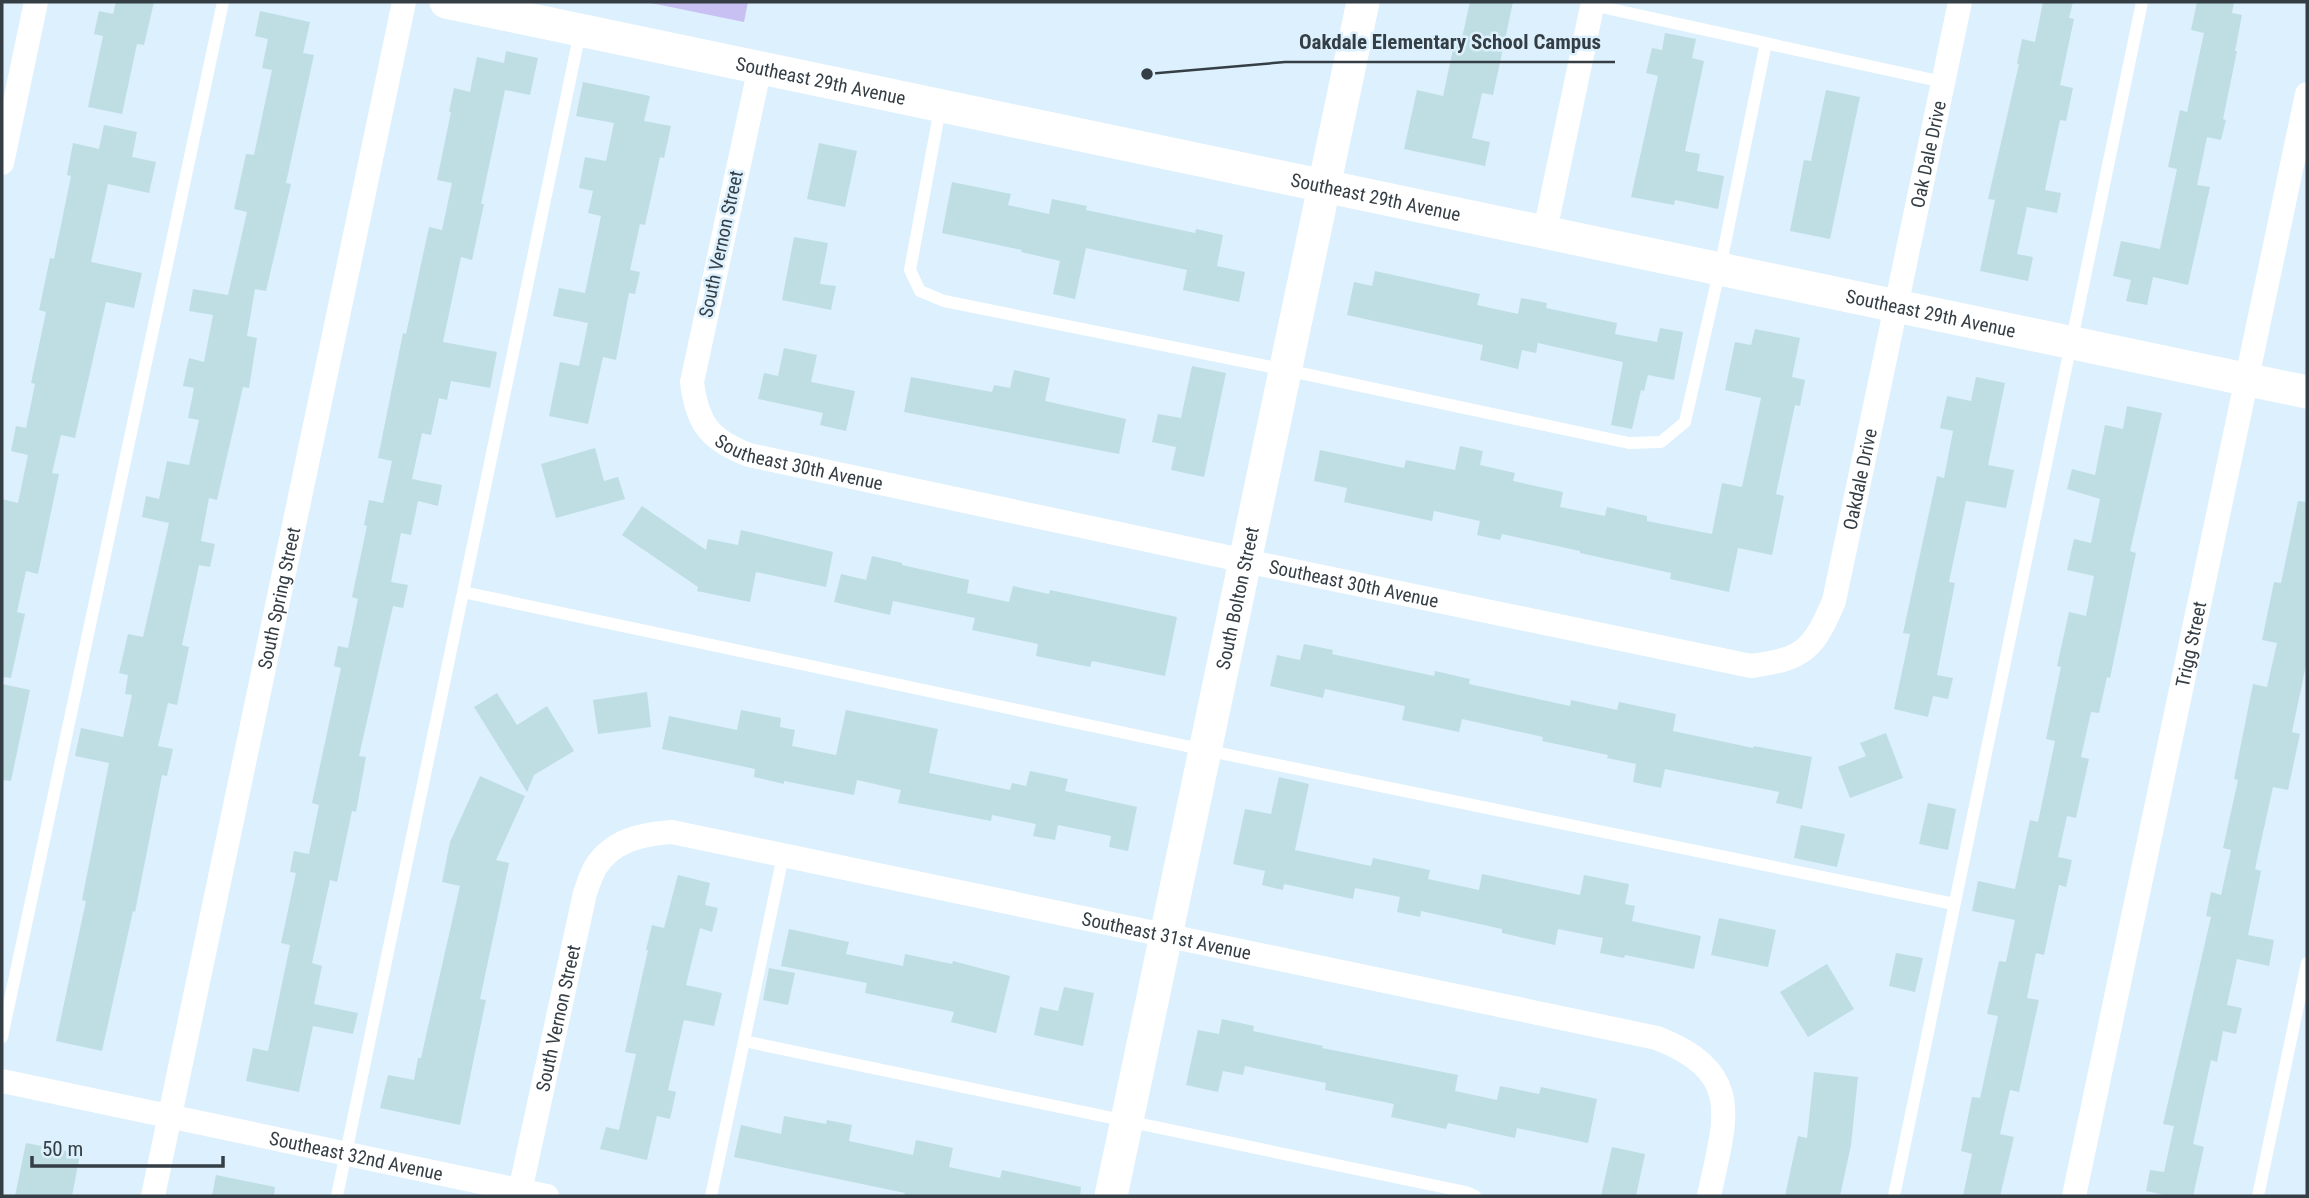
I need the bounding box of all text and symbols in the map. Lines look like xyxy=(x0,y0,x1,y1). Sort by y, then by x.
callout: Oakdale Elementary School Campus xyxy=(1285,20,1615,62)
text: Oakdale Elementary School Campus xyxy=(1299,30,1601,54)
street label: Southeast 29th Avenue xyxy=(734,52,908,110)
street label: Oak Dale Drive xyxy=(1906,98,1950,210)
street label: South Vernon Street xyxy=(694,168,748,320)
street label: Southeast 29th Avenue xyxy=(1289,168,1463,226)
street label: Southeast 29th Avenue xyxy=(1844,284,2018,342)
street label: Oakdale Drive xyxy=(1838,426,1882,532)
street label: Southeast 30th Avenue xyxy=(711,429,885,495)
street label: South Spring Street xyxy=(253,525,305,671)
street label: South Bolton Street xyxy=(1211,525,1263,672)
street label: Southeast 30th Avenue xyxy=(1267,555,1441,612)
street label: Trigg Street xyxy=(2170,599,2211,689)
street label: Southeast 31st Avenue xyxy=(1080,907,1253,964)
street label: South Vernon Street xyxy=(531,943,585,1094)
scale bar xyxy=(32,1124,222,1168)
street label: Southeast 32nd Avenue xyxy=(267,1126,445,1185)
text: 50 m xyxy=(42,1137,83,1161)

